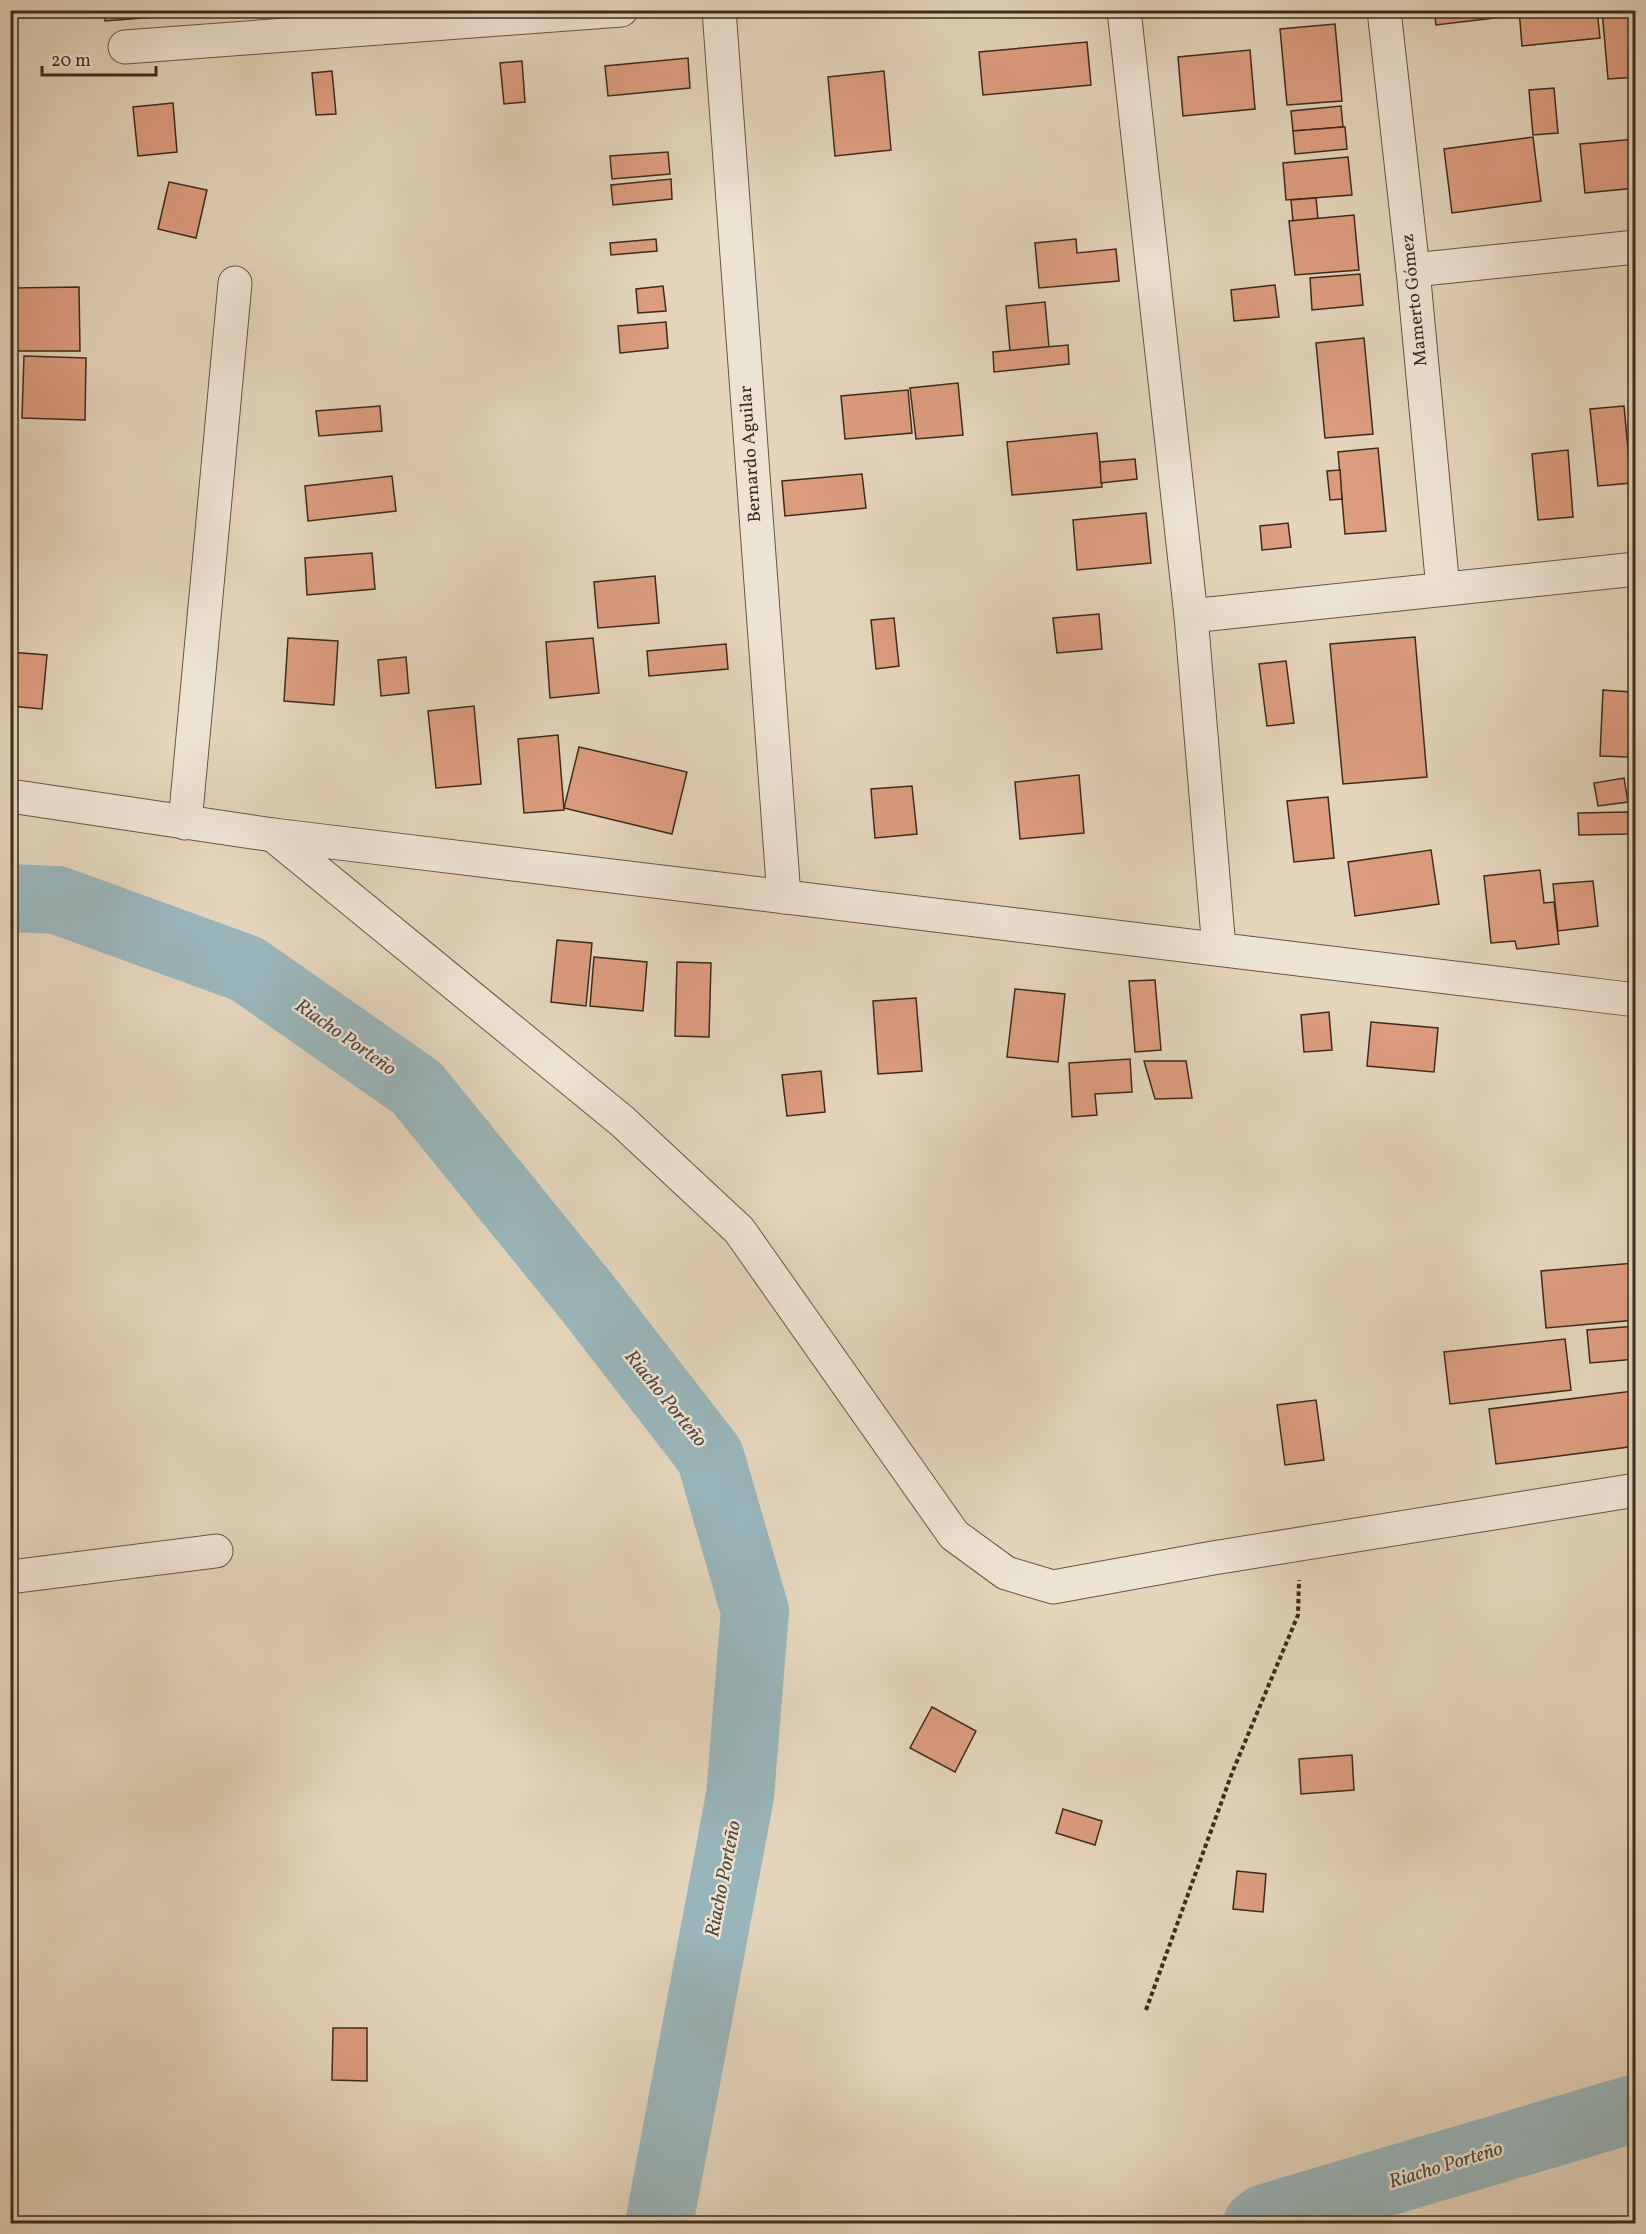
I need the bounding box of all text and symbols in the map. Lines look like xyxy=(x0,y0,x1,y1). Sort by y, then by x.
scale bar xyxy=(42,39,156,77)
text: 20 m xyxy=(51,49,91,74)
street label: Mamerto Gómez xyxy=(1396,232,1434,368)
street label: Bernardo Aguilar xyxy=(734,384,768,523)
water label: Riacho Porteño xyxy=(289,993,401,1083)
water label: Riacho Porteño xyxy=(617,1344,713,1454)
water label: Riacho Porteño xyxy=(699,1818,749,1940)
water label: Riacho Porteño xyxy=(1386,2135,1506,2197)

